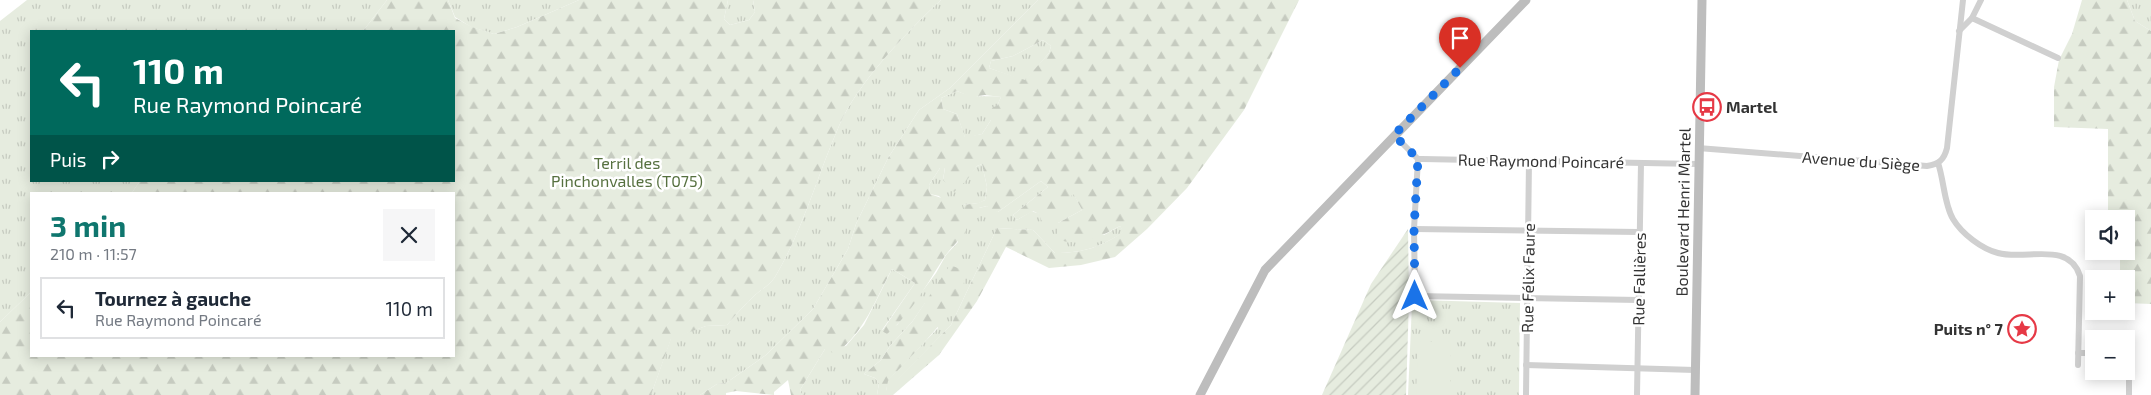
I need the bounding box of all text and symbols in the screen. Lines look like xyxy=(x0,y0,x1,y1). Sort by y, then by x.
pin xyxy=(1439,17,1481,68)
icon: arrive xyxy=(1446,24,1474,52)
text: 110 m xyxy=(133,49,224,91)
icon: left xyxy=(50,50,115,115)
text: Rue Raymond Poincaré xyxy=(133,91,362,117)
bus stop icon: Martel xyxy=(1692,92,1722,122)
place label: Martel xyxy=(1726,97,1778,116)
street label: Boulevard Henri Martel xyxy=(1672,127,1693,297)
icon: right xyxy=(96,145,124,173)
street label: Avenue du Siège xyxy=(1801,147,1921,174)
text: Puis xyxy=(50,148,86,171)
street label: Rue Raymond Poincaré xyxy=(1458,150,1624,171)
park label: Terril des Pinchonvalles (T075) xyxy=(551,153,703,190)
text: 3 min xyxy=(50,207,126,243)
button: close xyxy=(383,209,435,261)
map controls xyxy=(2085,210,2135,380)
button: sound xyxy=(2085,210,2135,260)
street label: Rue Félix Faure xyxy=(1517,223,1538,333)
street label: Rue Fallières xyxy=(1628,232,1649,326)
text: 210 m · 11:57 xyxy=(50,244,137,263)
position arrow xyxy=(1388,269,1440,321)
button: + xyxy=(2085,270,2135,320)
text: Tournez à gauche xyxy=(95,287,251,310)
icon: left xyxy=(52,294,80,322)
text: 110 m xyxy=(386,297,433,320)
text: Rue Raymond Poincaré xyxy=(95,310,262,329)
place icon: Puits n° 7 xyxy=(2007,314,2037,344)
place label: Puits n° 7 xyxy=(1934,319,2004,338)
button: − xyxy=(2085,330,2135,380)

